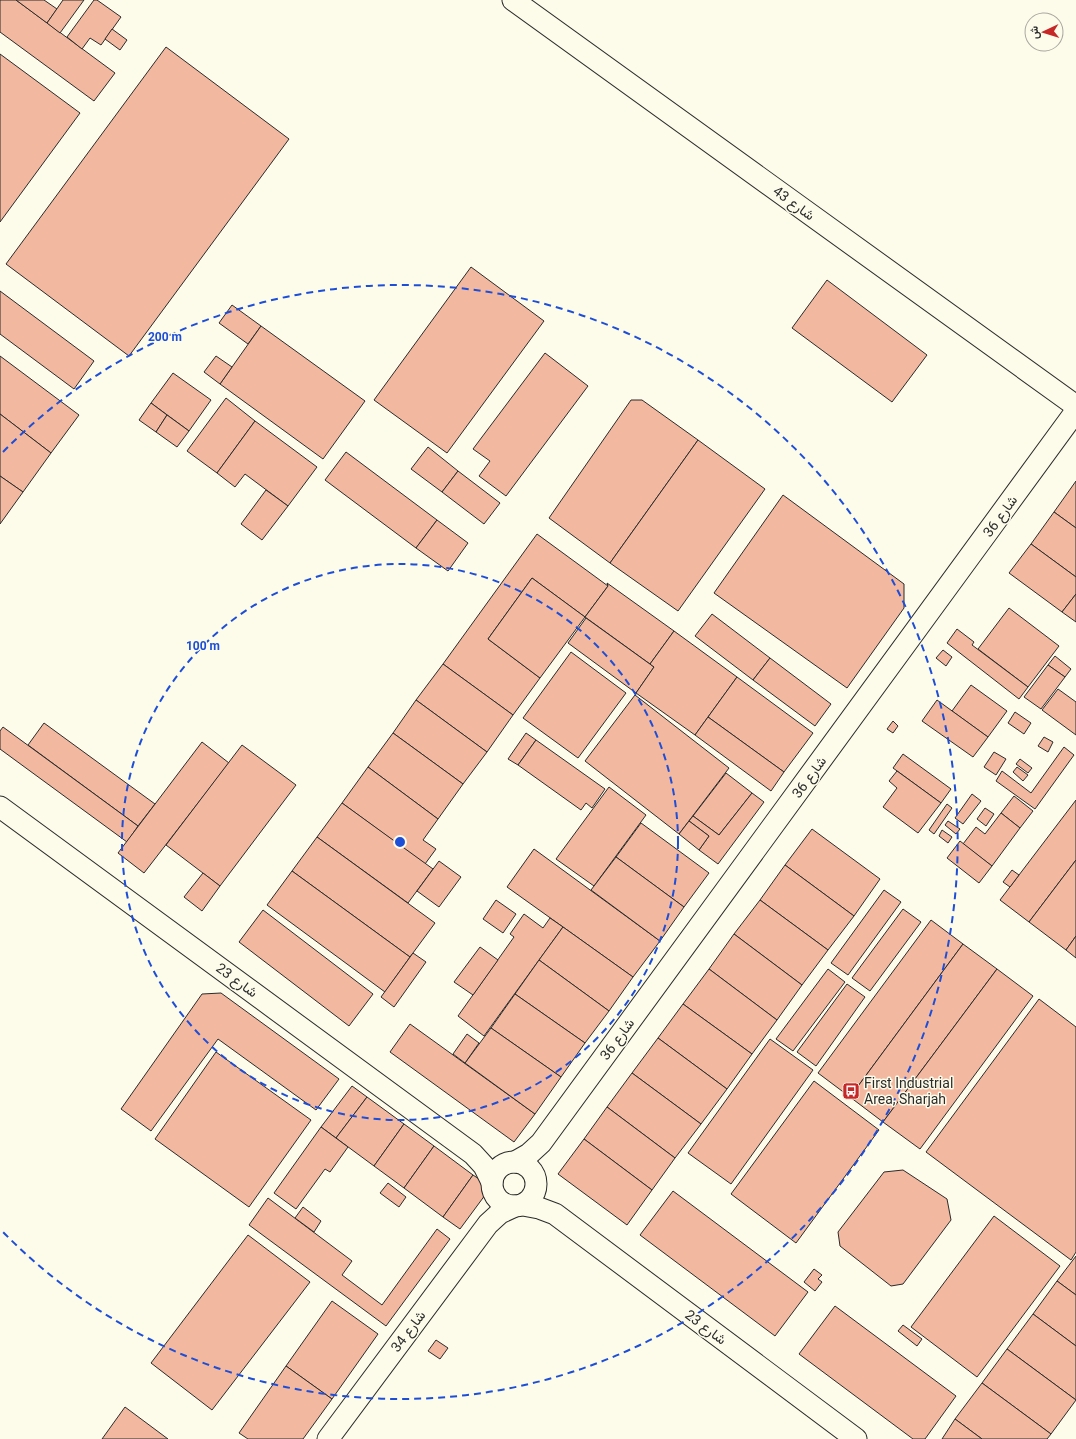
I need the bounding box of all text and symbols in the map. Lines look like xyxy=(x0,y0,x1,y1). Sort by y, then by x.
north arrow xyxy=(1024,12,1064,52)
text: ش xyxy=(1028,26,1041,40)
street label: شارع 43 xyxy=(768,183,818,226)
text: 200 m xyxy=(148,330,182,344)
street label: شارع 36 xyxy=(980,492,1023,542)
text: 100 m xyxy=(186,639,220,653)
street label: شارع 36 xyxy=(789,753,832,803)
centre of rings xyxy=(393,835,407,849)
street label: شارع 23 xyxy=(211,960,261,1003)
street label: شارع 36 xyxy=(597,1015,640,1065)
place label: First Industrial Area, Sharjah xyxy=(864,1075,953,1107)
bus stop icon: First Industrial Area, Sharjah xyxy=(841,1081,861,1101)
street label: شارع 23 xyxy=(680,1306,730,1350)
street label: شارع 34 xyxy=(387,1307,431,1357)

